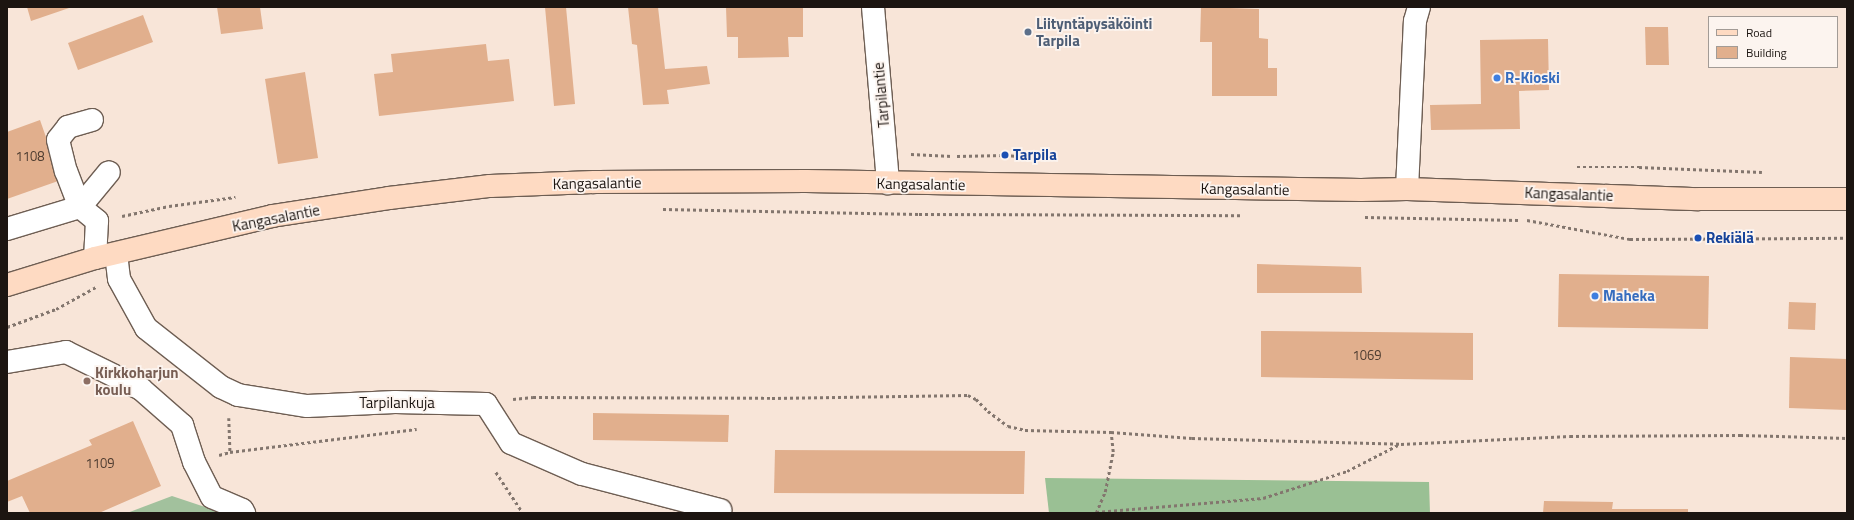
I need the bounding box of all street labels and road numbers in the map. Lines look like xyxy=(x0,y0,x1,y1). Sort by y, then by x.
street label: Tarpilantie xyxy=(869,62,893,128)
street label: Kangasalantie xyxy=(552,173,642,193)
street label: Kangasalantie xyxy=(876,174,966,194)
street label: Kangasalantie xyxy=(1200,179,1290,199)
street label: Kangasalantie xyxy=(1524,183,1614,205)
street label: Kangasalantie xyxy=(231,201,321,235)
street label: Tarpilankuja xyxy=(359,394,435,412)

